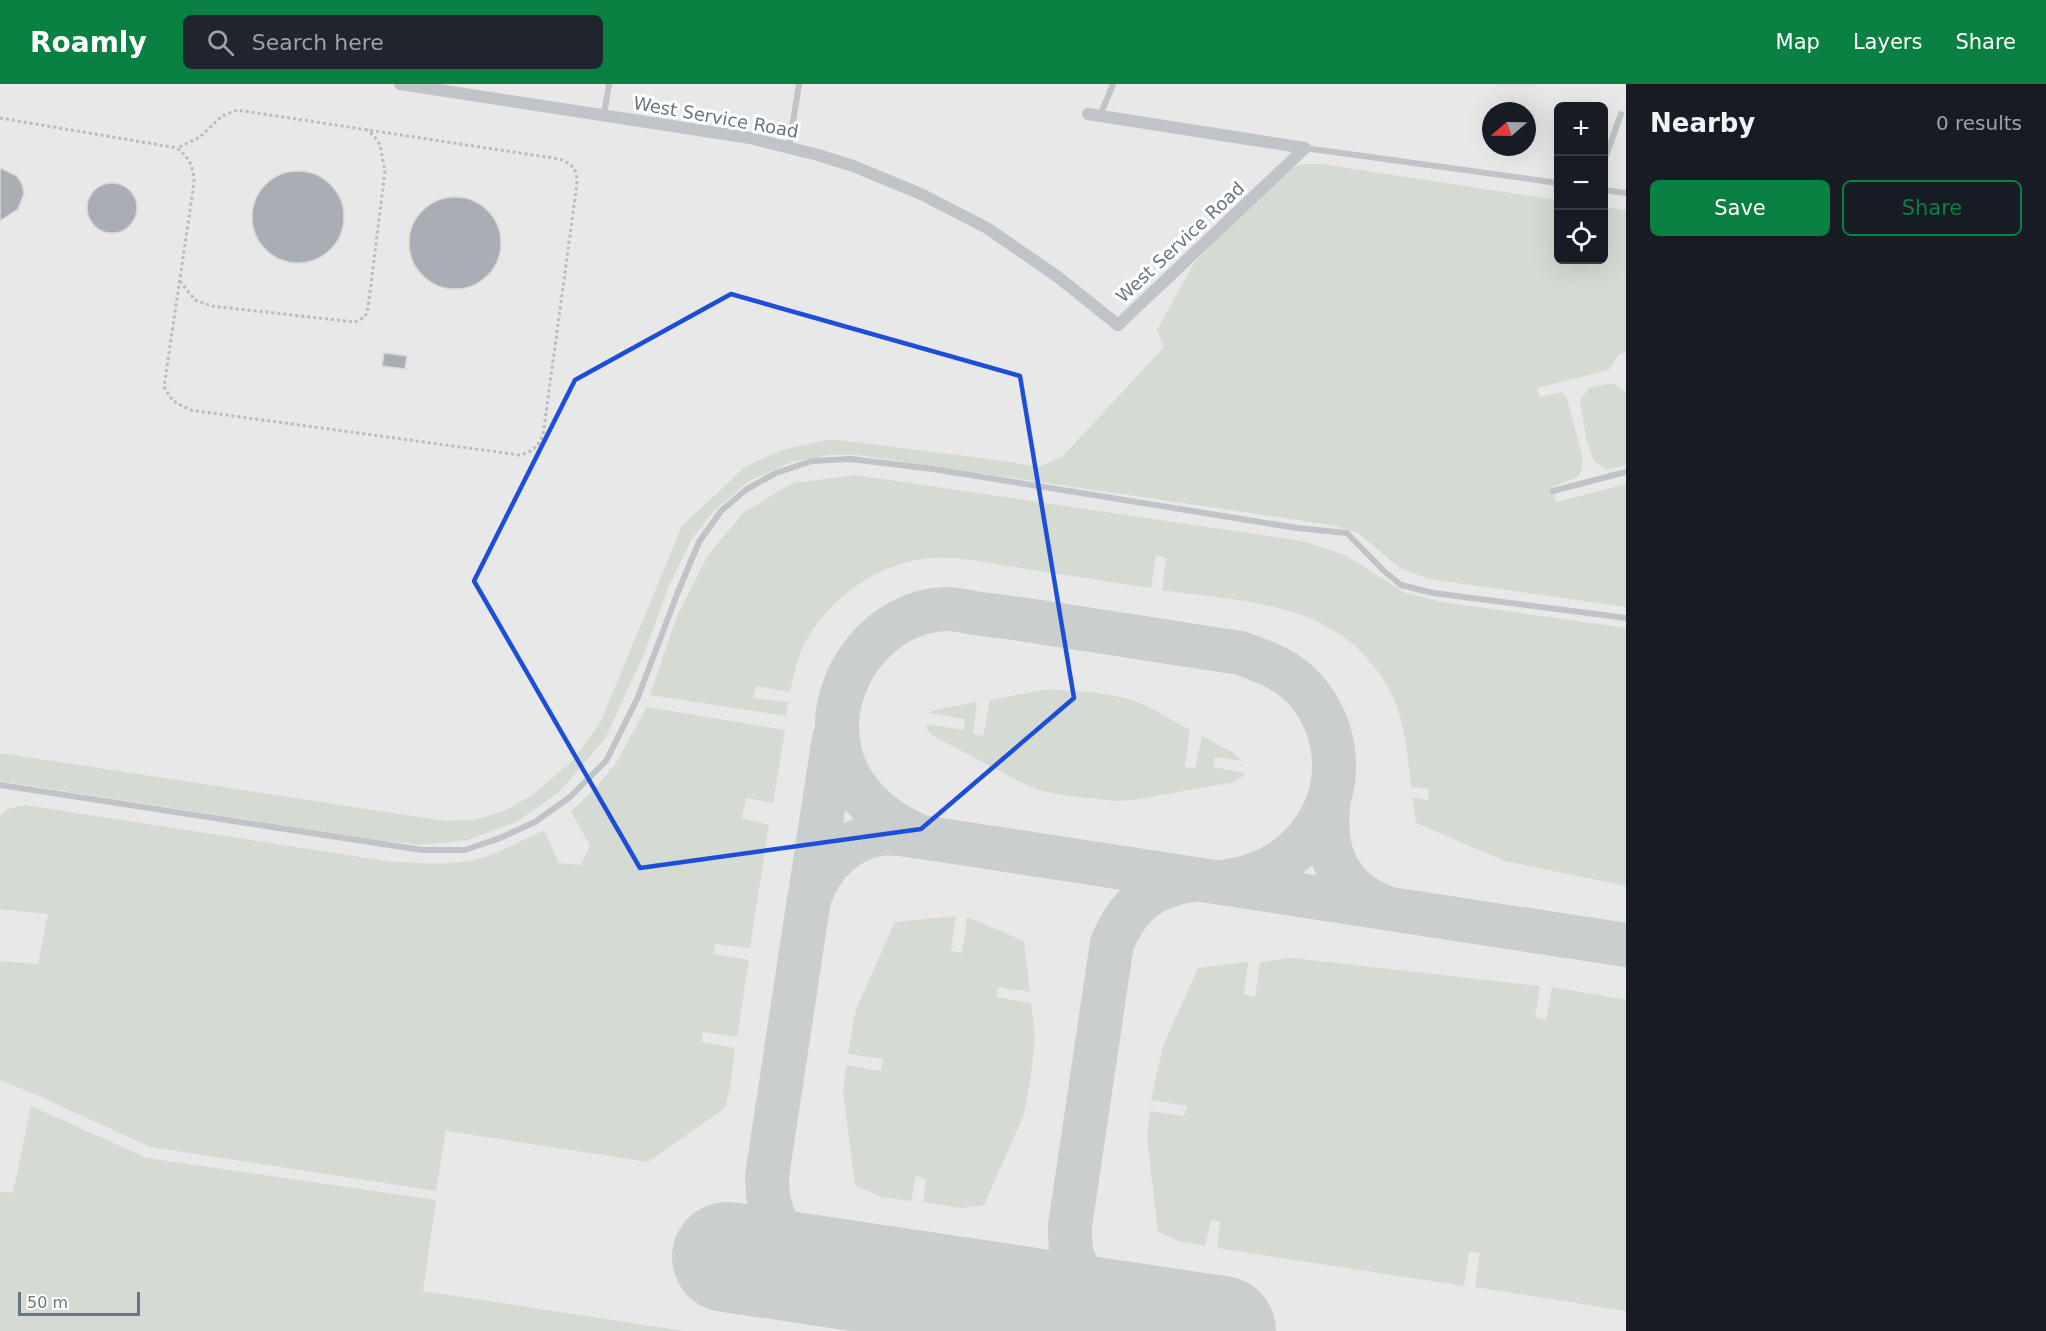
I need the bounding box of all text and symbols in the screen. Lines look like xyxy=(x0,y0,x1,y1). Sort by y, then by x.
search box xyxy=(183,15,603,69)
text: Roamly xyxy=(30,26,147,59)
icon: search xyxy=(204,26,237,59)
text: Search here xyxy=(252,30,384,55)
text: Map xyxy=(1776,30,1820,54)
text: Layers xyxy=(1853,30,1922,54)
text: Share xyxy=(1955,30,2016,54)
street label: West Service Road xyxy=(632,92,800,142)
north arrow xyxy=(1482,102,1536,156)
map controls xyxy=(1554,102,1608,264)
button: + xyxy=(1554,102,1608,156)
text: Nearby xyxy=(1650,108,1755,138)
text: 0 results xyxy=(1936,111,2022,135)
button: − xyxy=(1554,156,1608,210)
street label: West Service Road xyxy=(1112,177,1248,307)
button: Save xyxy=(1650,180,1830,236)
button: Share xyxy=(1842,180,2022,236)
button: locate xyxy=(1554,210,1608,264)
scale bar xyxy=(18,1289,140,1316)
text: 50 m xyxy=(27,1293,68,1312)

